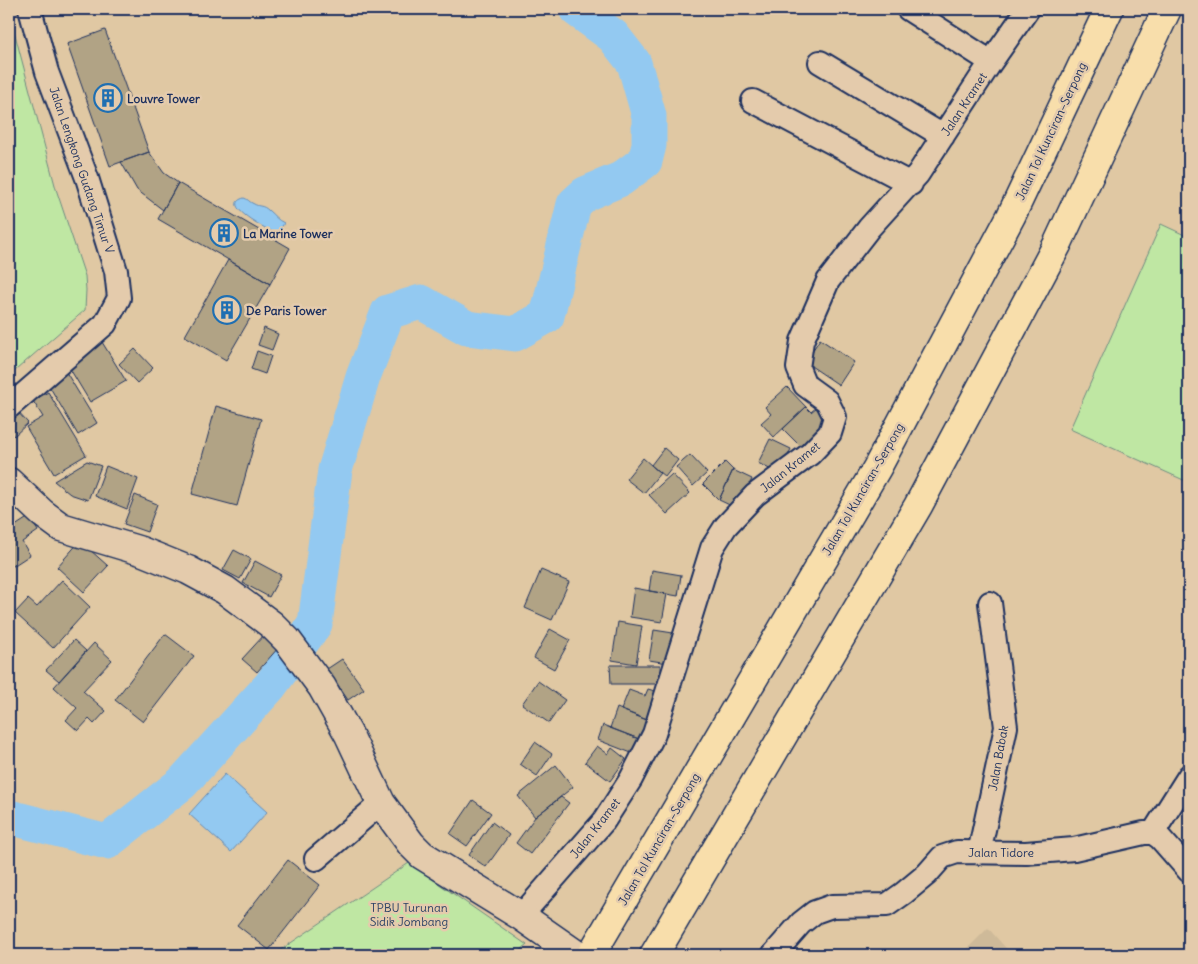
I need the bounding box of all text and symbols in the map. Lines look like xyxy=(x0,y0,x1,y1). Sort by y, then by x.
street label: Jalan Tol Kunciran–Serpong xyxy=(1012,60,1090,202)
street label: Jalan Kramet xyxy=(938,70,990,138)
building icon: Louvre Tower xyxy=(93,83,123,113)
street label: Jalan Lengkong Gudang Timur V xyxy=(46,85,118,256)
place label: Louvre Tower xyxy=(127,91,200,106)
building icon: La Marine Tower xyxy=(209,218,239,248)
place label: La Marine Tower xyxy=(243,226,333,241)
building icon: De Paris Tower xyxy=(212,295,242,325)
place label: De Paris Tower xyxy=(246,303,327,318)
street label: Jalan Tol Kunciran–Serpong xyxy=(819,420,907,558)
street label: Jalan Kramet xyxy=(757,438,823,496)
street label: Jalan Babak xyxy=(985,724,1011,792)
street label: Jalan Tol Kunciran–Serpong xyxy=(615,770,703,908)
street label: Jalan Kramet xyxy=(567,795,623,861)
street label: Jalan Tidore xyxy=(968,845,1034,860)
park label: TPBU Turunan Sidik Jombang xyxy=(370,900,448,929)

